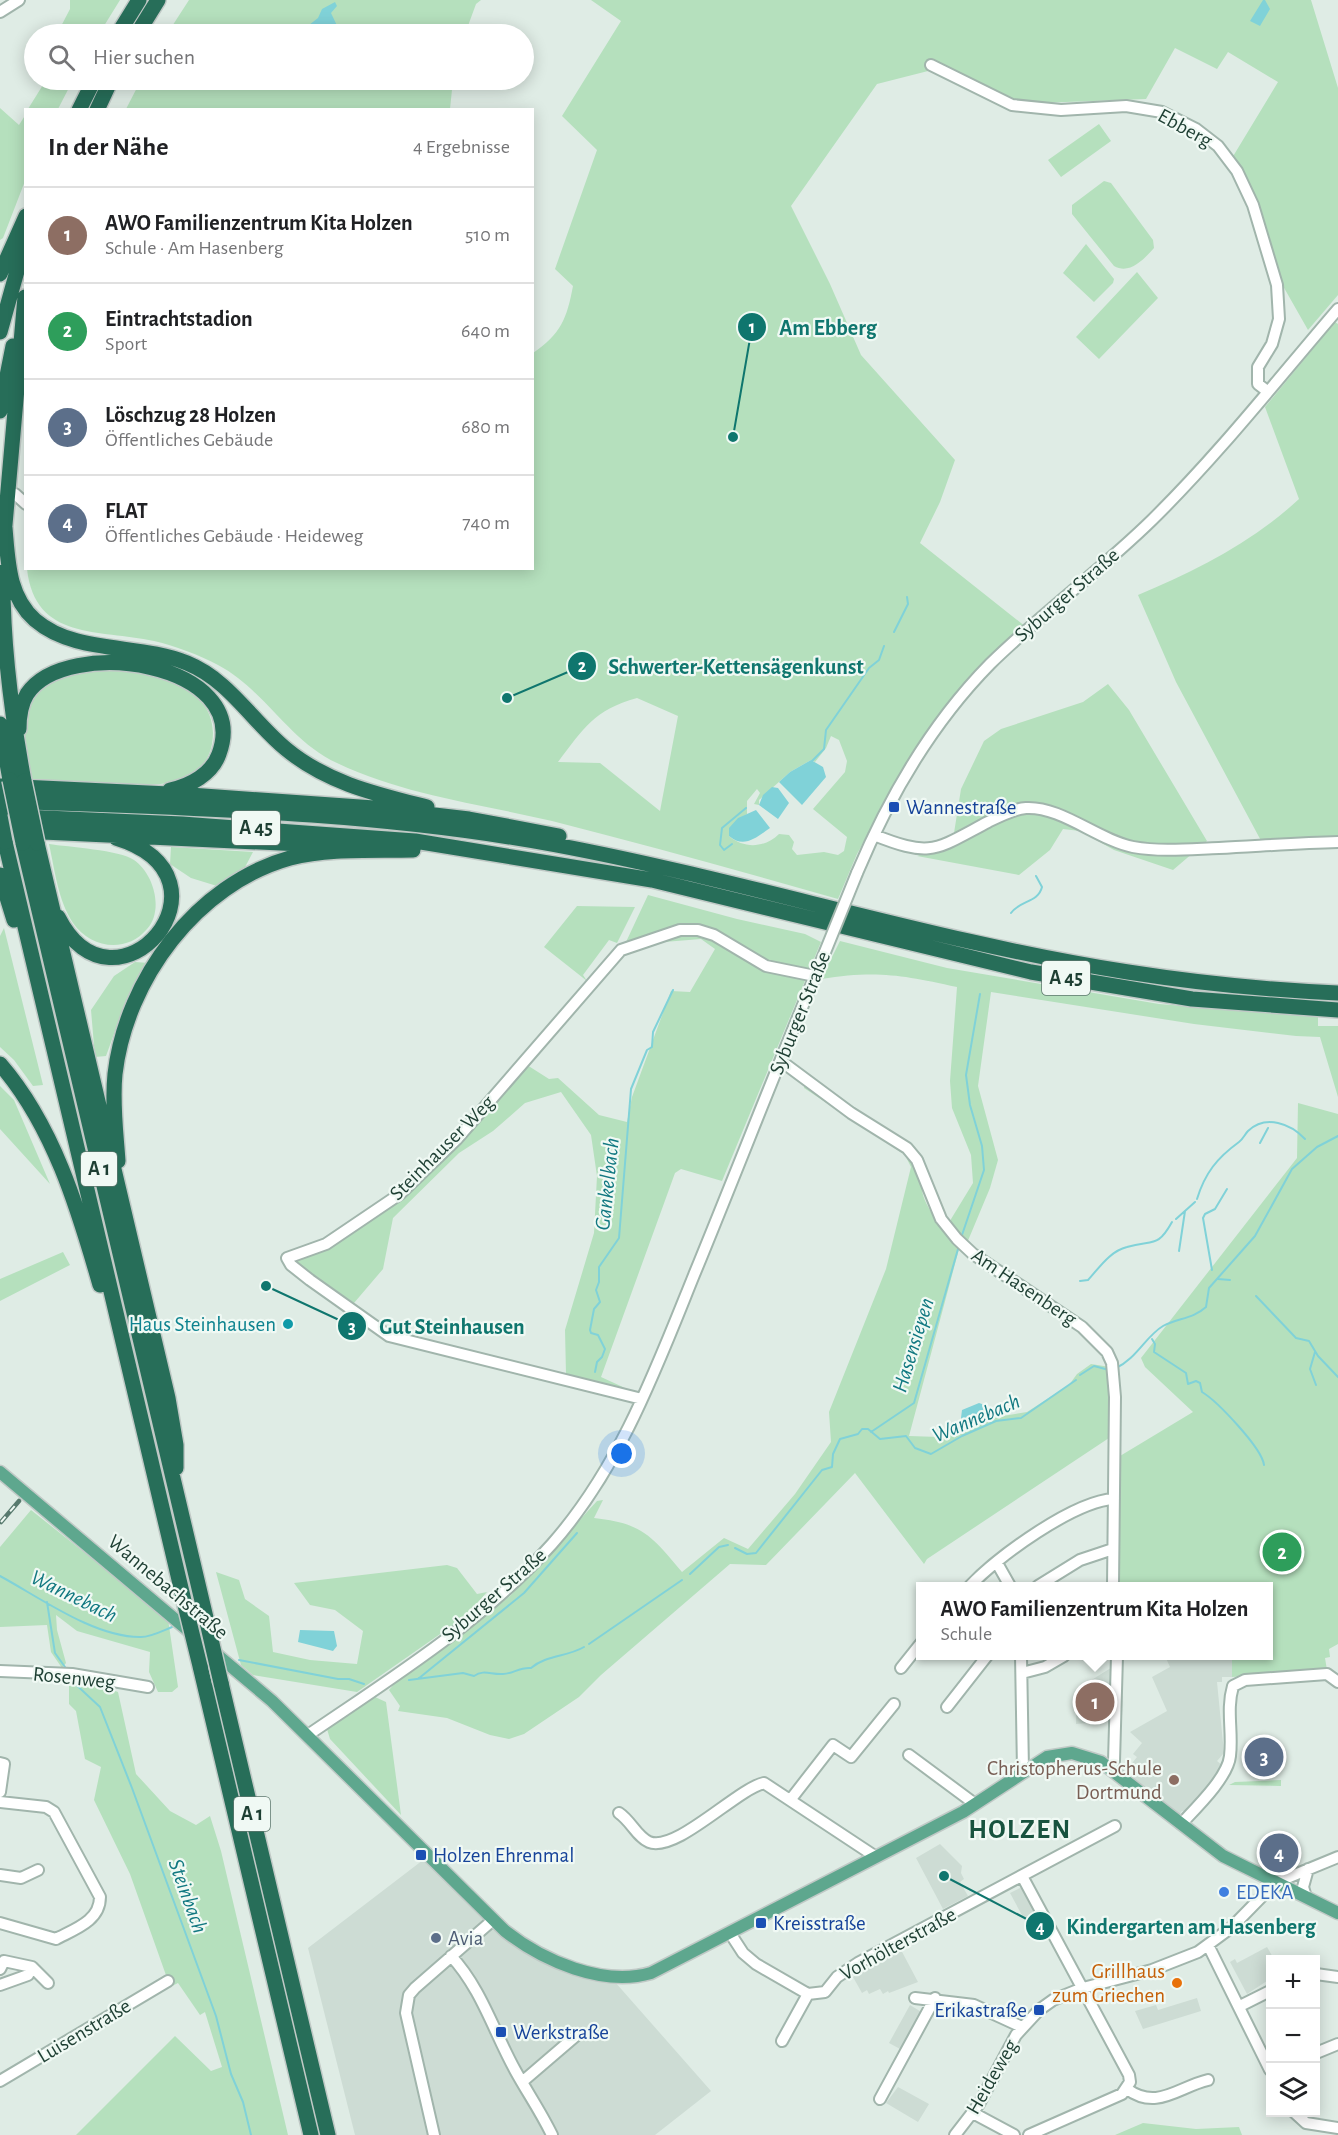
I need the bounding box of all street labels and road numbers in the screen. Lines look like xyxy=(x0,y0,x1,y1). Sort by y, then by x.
street label: Ebberg xyxy=(1154,105,1216,152)
street label: Syburger Straße xyxy=(1011,544,1123,646)
road number: A 45 xyxy=(232,811,280,845)
street label: Syburger Straße xyxy=(766,948,834,1078)
road number: A 45 xyxy=(1042,961,1090,995)
street label: Steinhauser Weg xyxy=(386,1091,499,1204)
road number: A 1 xyxy=(81,1152,117,1186)
street label: Am Hasenberg xyxy=(968,1244,1081,1330)
street label: Wannebachstraße xyxy=(104,1531,232,1643)
street label: Syburger Straße xyxy=(438,1544,550,1646)
street label: Rosenweg xyxy=(32,1663,117,1693)
road number: A 1 xyxy=(234,1797,270,1831)
street label: Vorhölterstraße xyxy=(836,1904,960,1984)
street label: Luisenstraße xyxy=(34,1995,134,2067)
street label: Heideweg xyxy=(962,2035,1022,2118)

